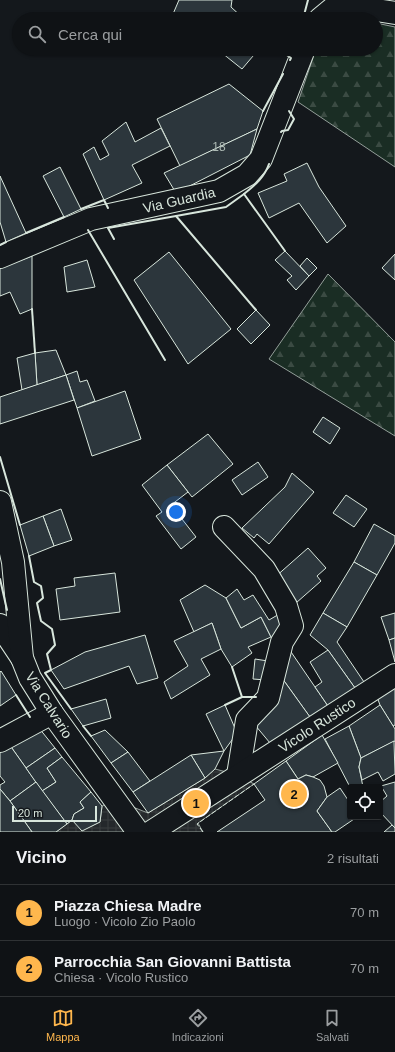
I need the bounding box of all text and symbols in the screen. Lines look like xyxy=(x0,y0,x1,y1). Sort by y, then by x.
search box xyxy=(12,12,383,56)
icon: search xyxy=(26,23,48,45)
text: Cerca qui xyxy=(58,26,122,43)
house number: 18 xyxy=(212,140,226,154)
street label: Via Guardia xyxy=(141,184,217,216)
your location xyxy=(166,502,186,522)
street label: Via Calvario xyxy=(22,669,76,741)
street label: Vicolo Rustico xyxy=(276,694,359,756)
pin: 2 xyxy=(281,779,307,809)
map controls xyxy=(347,784,383,820)
button: locate xyxy=(347,784,383,820)
pin: 1 xyxy=(183,788,209,818)
scale bar xyxy=(12,804,97,823)
text: 20 m xyxy=(18,807,42,819)
text: Vicino xyxy=(16,848,67,867)
text: 2 risultati xyxy=(327,851,379,866)
text: Piazza Chiesa Madre xyxy=(54,897,202,914)
text: 1 xyxy=(25,905,33,920)
text: 70 m xyxy=(350,905,379,920)
text: Luogo · Vicolo Zio Paolo xyxy=(54,914,195,929)
text: Parrocchia San Giovanni Battista xyxy=(54,953,291,970)
text: 2 xyxy=(25,961,33,976)
text: 70 m xyxy=(350,961,379,976)
text: Chiesa · Vicolo Rustico xyxy=(54,970,188,985)
tab: Mappa xyxy=(46,1007,80,1043)
tab: Indicazioni xyxy=(172,1007,224,1043)
tab: Salvati xyxy=(316,1007,349,1043)

